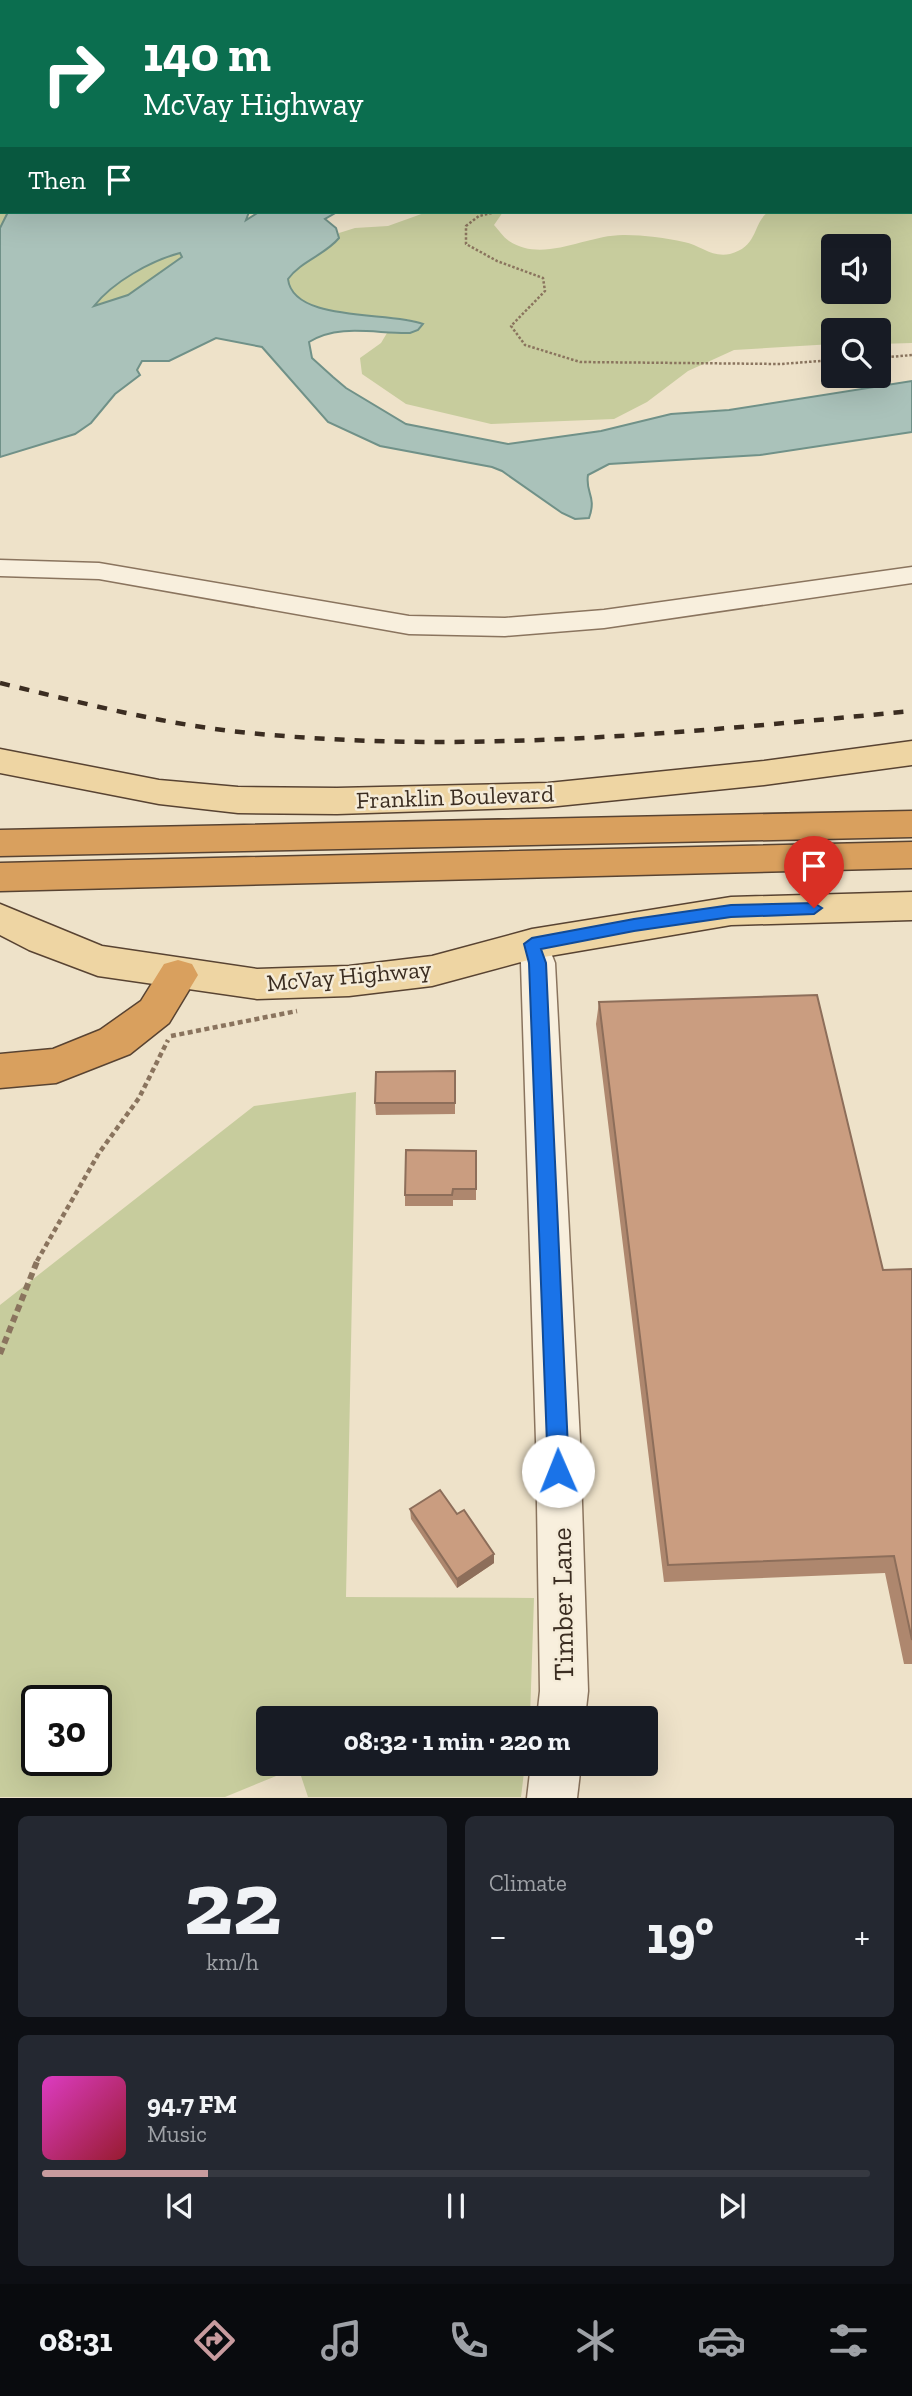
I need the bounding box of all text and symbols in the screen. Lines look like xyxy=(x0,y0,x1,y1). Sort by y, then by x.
text: 140 m xyxy=(143,25,271,84)
icon: right xyxy=(28,28,119,119)
text: McVay Highway xyxy=(143,85,364,123)
icon: arrive xyxy=(100,161,138,199)
text: Then xyxy=(28,164,86,196)
map controls xyxy=(821,234,891,388)
button: sound xyxy=(821,234,891,304)
button: search xyxy=(821,318,891,388)
street label: Franklin Boulevard xyxy=(355,779,555,814)
pin xyxy=(784,836,844,908)
icon: arrive xyxy=(795,847,833,885)
street label: McVay Highway xyxy=(265,954,433,997)
position arrow xyxy=(521,1434,595,1508)
street label: Timber Lane xyxy=(545,1527,580,1681)
speed limit sign: 30 xyxy=(21,1685,112,1776)
text: 08:32 · 1 min · 220 m xyxy=(344,1725,570,1757)
text: 22 xyxy=(184,1848,281,1957)
text: Climate xyxy=(489,1869,567,1897)
text: 19° xyxy=(647,1904,714,1966)
text: − xyxy=(489,1913,507,1959)
text: + xyxy=(854,1913,870,1959)
text: km/h xyxy=(206,1948,259,1976)
text: 94.7 FM xyxy=(147,2088,237,2120)
text: Music xyxy=(147,2120,207,2148)
icon: previous xyxy=(161,2187,199,2225)
icon: pause xyxy=(437,2187,475,2225)
icon: next xyxy=(713,2187,751,2225)
icon: directions xyxy=(190,2316,239,2365)
icon: music xyxy=(317,2316,366,2365)
icon: phone xyxy=(444,2316,493,2365)
icon: climate xyxy=(571,2316,620,2365)
icon: car xyxy=(697,2316,746,2365)
icon: filters xyxy=(824,2316,873,2365)
text: 08:31 xyxy=(39,2321,112,2359)

